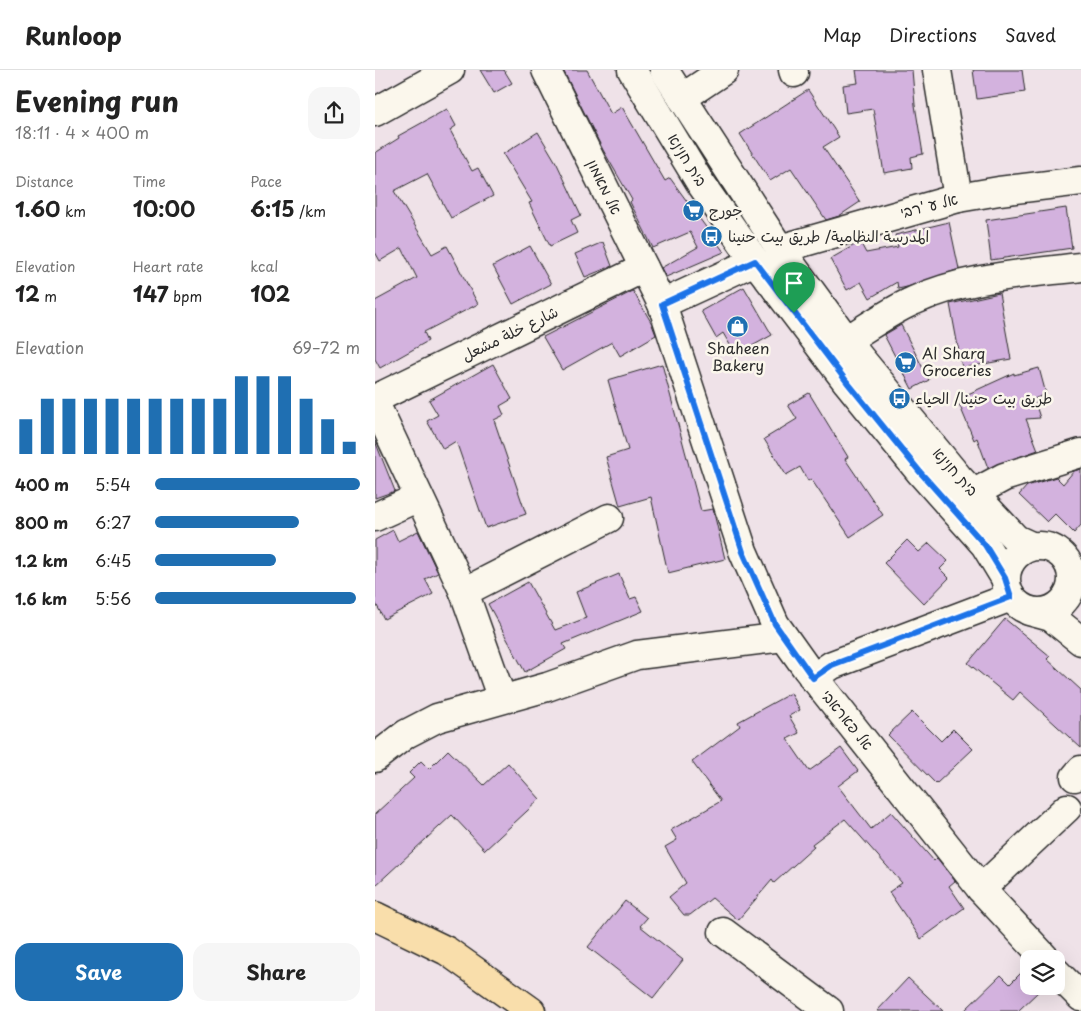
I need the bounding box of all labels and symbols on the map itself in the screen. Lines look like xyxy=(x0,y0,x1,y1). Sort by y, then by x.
street label: בית חנינא xyxy=(663,128,714,190)
street label: אל מאמון xyxy=(582,155,629,218)
street label: אל ע 'רבי xyxy=(897,186,960,223)
place label: جورج xyxy=(709,198,742,221)
supermarket icon: جورج xyxy=(681,199,705,223)
place label: المدرسة النظامية/ طريق بيت حنينا xyxy=(728,224,929,247)
bus stop icon: المدرسة النظامية/ طريق بيت حنينا xyxy=(700,225,724,249)
pin xyxy=(773,262,815,313)
street label: شارع خلة مشعل xyxy=(457,299,562,366)
shop icon: Shaheen Bakery xyxy=(726,314,750,338)
place label: Shaheen Bakery xyxy=(707,336,769,376)
place label: Al Sharq Groceries xyxy=(922,341,992,381)
supermarket icon: Al Sharq Groceries xyxy=(894,351,918,375)
place label: طريق بيت حنينا/ الحياء xyxy=(915,386,1052,409)
bus stop icon: طريق بيت حنينا/ الحياء xyxy=(887,387,911,411)
street label: בית חנינא xyxy=(928,441,984,501)
street label: אל פאראבי xyxy=(817,684,880,754)

